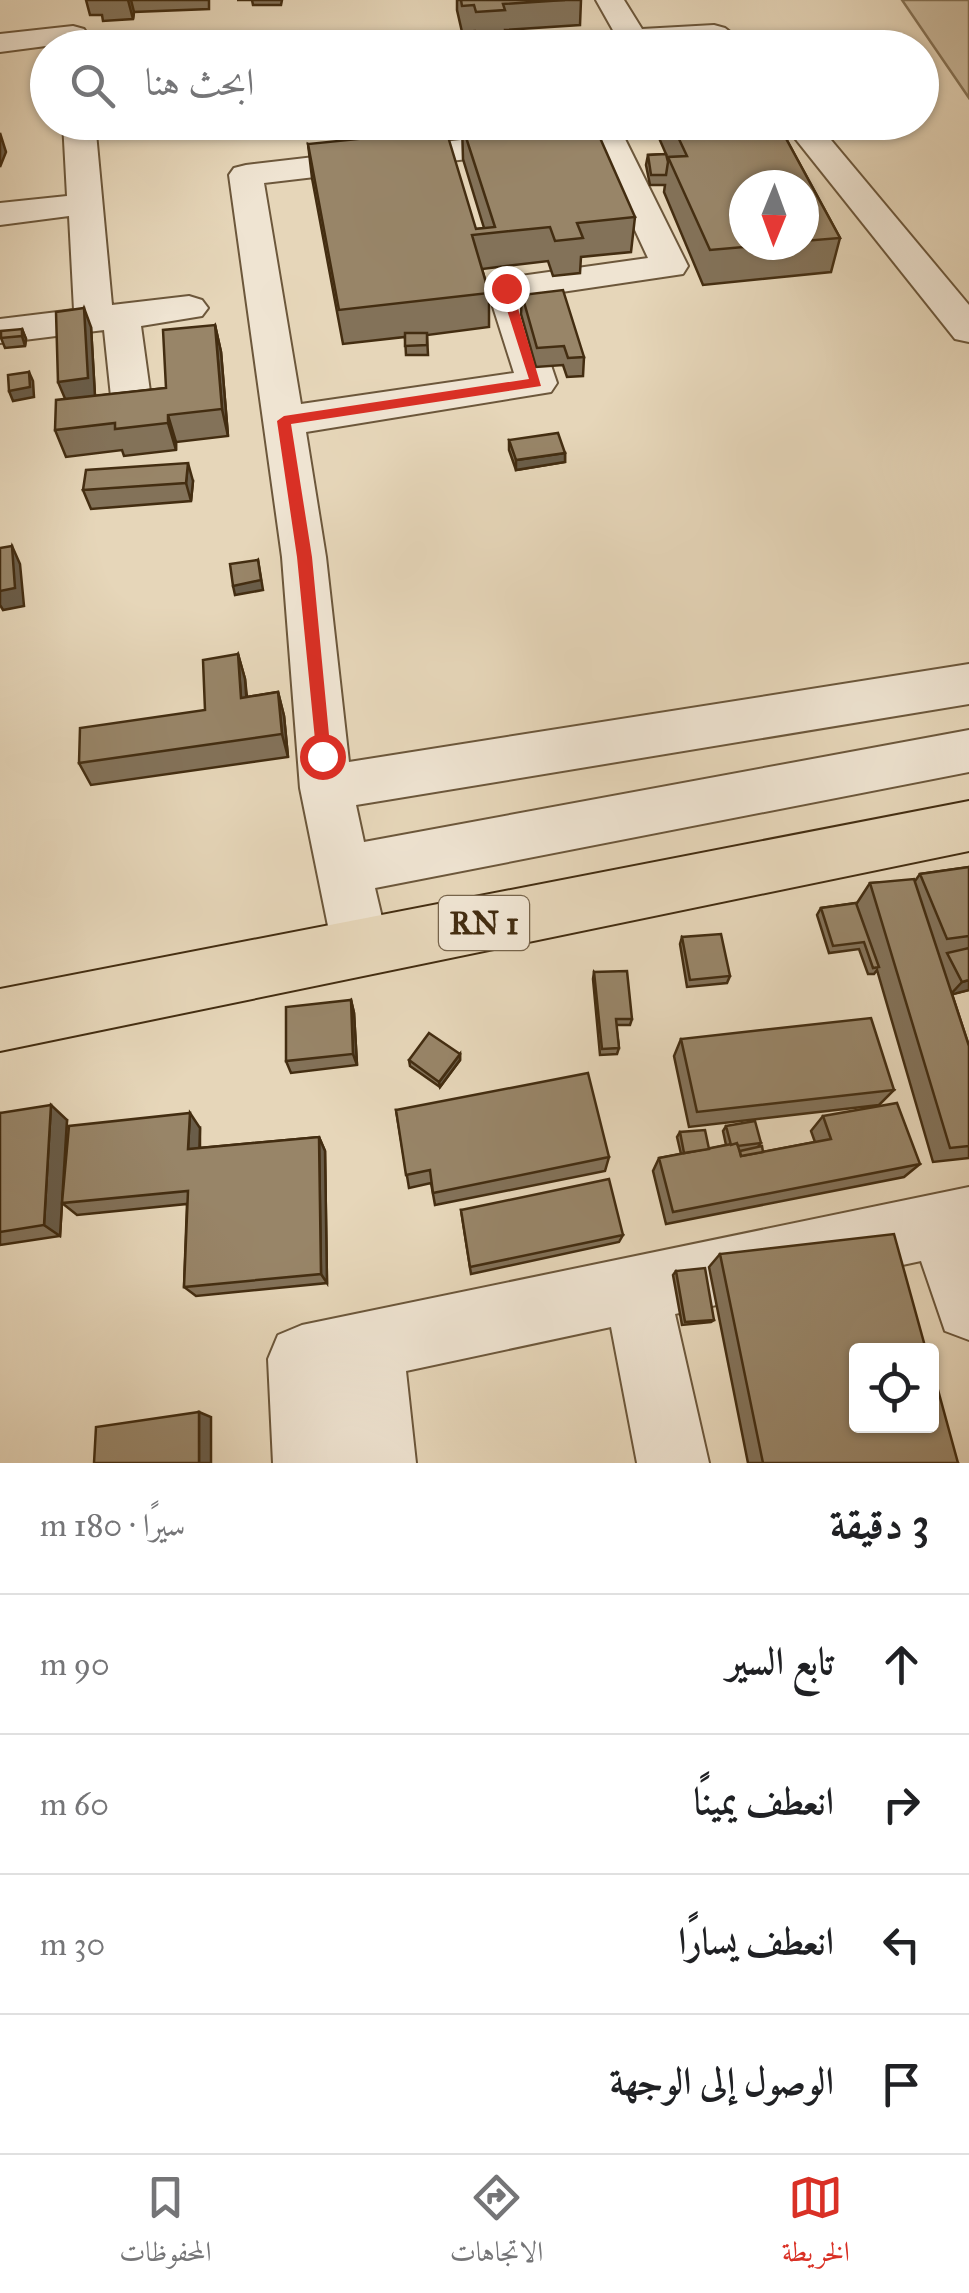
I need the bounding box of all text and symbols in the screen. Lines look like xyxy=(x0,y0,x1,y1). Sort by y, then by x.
search box xyxy=(30,30,939,140)
icon: search xyxy=(65,58,120,113)
text: ابحث هنا xyxy=(145,59,255,105)
north arrow xyxy=(729,170,819,260)
route end xyxy=(484,266,530,312)
route start xyxy=(300,734,346,780)
road number: RN 1 xyxy=(439,896,529,950)
map controls xyxy=(849,1343,939,1433)
button: locate xyxy=(849,1343,939,1433)
text: 3 دقيقة xyxy=(830,1498,929,1550)
text: سيرًا · 180 m xyxy=(40,1506,186,1545)
icon: ahead xyxy=(874,1637,929,1692)
text: تابع السير xyxy=(727,1638,834,1684)
text: 90 m xyxy=(40,1645,110,1684)
icon: right xyxy=(874,1777,929,1832)
text: انعطف يمينًا xyxy=(693,1778,834,1824)
text: 60 m xyxy=(40,1785,109,1824)
icon: left xyxy=(874,1917,929,1972)
text: انعطف يسارًا xyxy=(678,1918,834,1964)
text: 30 m xyxy=(40,1925,105,1964)
icon: arrive xyxy=(874,2057,929,2112)
text: الوصول إلى الوجهة xyxy=(609,2058,834,2104)
tab: المحفوظات xyxy=(119,2170,211,2279)
tab: الاتجاهات xyxy=(450,2170,543,2279)
tab: الخريطة xyxy=(782,2170,850,2279)

